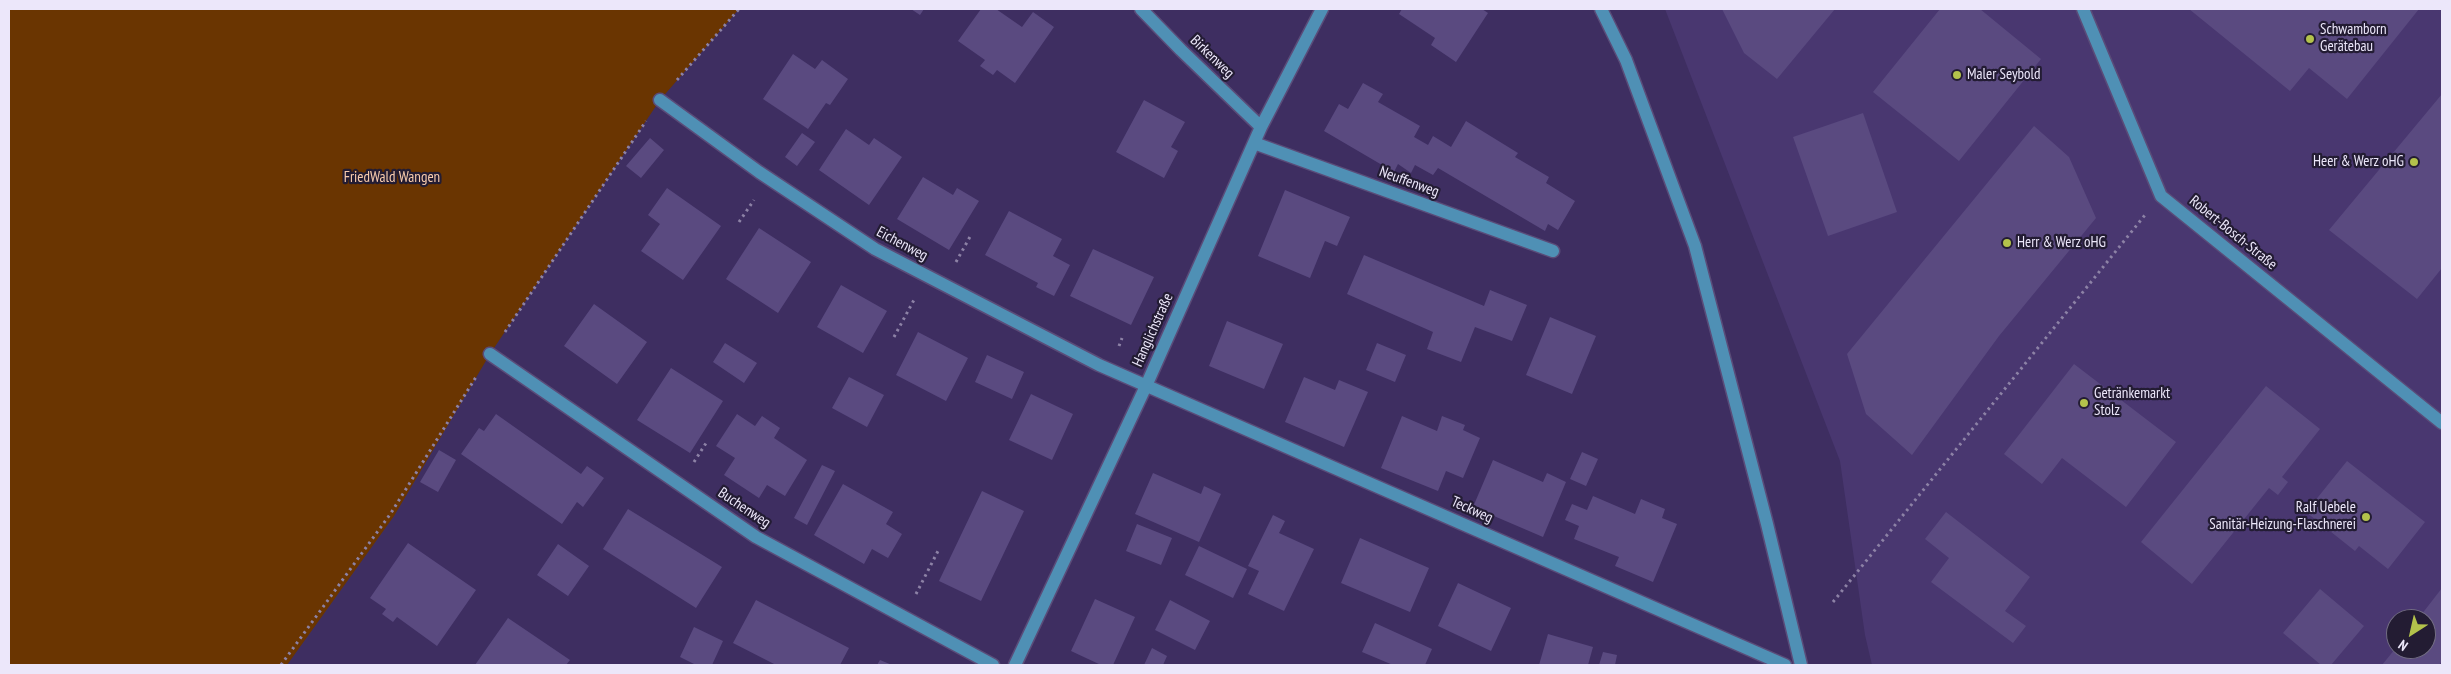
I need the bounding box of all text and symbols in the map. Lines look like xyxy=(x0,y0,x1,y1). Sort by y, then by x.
place label: Schwamborn Gerätebau xyxy=(2320,21,2387,56)
street label: Birkenweg xyxy=(1186,32,1238,82)
marker: Schwamborn Gerätebau xyxy=(2304,33,2316,45)
place label: Maler Seybold xyxy=(1967,66,2041,84)
marker: Maler Seybold xyxy=(1951,69,1963,81)
place label: Heer & Werz oHG xyxy=(2313,153,2404,171)
marker: Heer & Werz oHG xyxy=(2408,156,2420,168)
street label: Neuffenweg xyxy=(1377,163,1441,201)
park label: FriedWald Wangen xyxy=(344,169,440,187)
street label: Robert-Bosch-Straße xyxy=(2186,192,2280,274)
street label: Eichenweg xyxy=(873,223,931,265)
place label: Herr & Werz oHG xyxy=(2017,234,2106,252)
marker: Herr & Werz oHG xyxy=(2001,237,2013,249)
street label: Hanglichstraße xyxy=(1129,290,1177,370)
place label: Getränkemarkt Stolz xyxy=(2094,385,2170,420)
marker: Getränkemarkt Stolz xyxy=(2078,397,2090,409)
street label: Buchenweg xyxy=(714,484,774,532)
street label: Teckweg xyxy=(1448,493,1496,527)
place label: Ralf Uebele Sanitär-Heizung-Flaschnerei xyxy=(2209,499,2356,534)
marker: Ralf Uebele Sanitär-Heizung-Flaschnerei xyxy=(2360,511,2372,523)
north arrow xyxy=(2386,609,2436,659)
text: N xyxy=(2395,636,2411,655)

